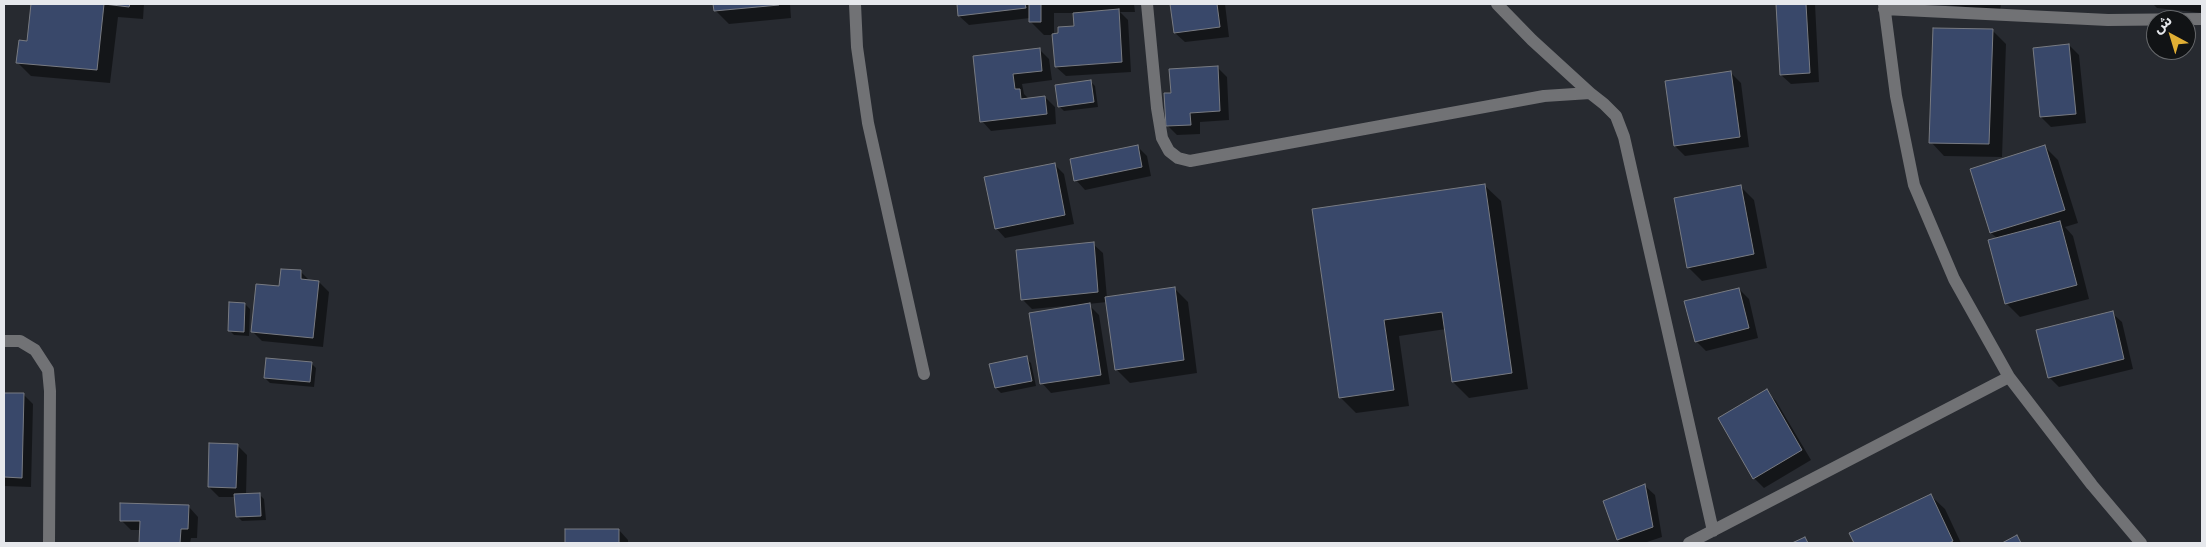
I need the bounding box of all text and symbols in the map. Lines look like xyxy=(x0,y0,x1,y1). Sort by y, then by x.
north arrow xyxy=(2146,10,2196,60)
text: ش xyxy=(2148,10,2175,37)

